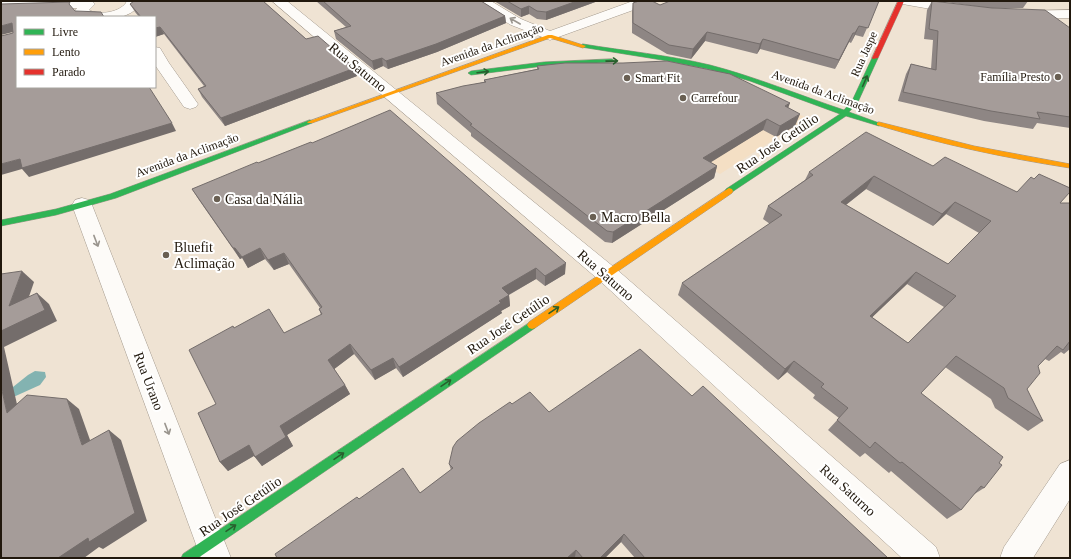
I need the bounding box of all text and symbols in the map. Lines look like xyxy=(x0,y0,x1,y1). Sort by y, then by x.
legend xyxy=(16,16,156,88)
one-way arrow xyxy=(509,16,521,24)
street label: Avenida da Aclimação xyxy=(438,21,546,69)
text: Livre xyxy=(52,25,78,39)
street label: Rua Jaspe xyxy=(848,29,880,79)
street label: Rua Saturno xyxy=(326,40,389,95)
text: Lento xyxy=(52,45,80,59)
one-way arrow xyxy=(605,57,618,65)
text: Parado xyxy=(52,65,85,79)
street label: Avenida da Aclimação xyxy=(770,67,876,117)
one-way arrow xyxy=(476,68,489,75)
place label: Família Presto xyxy=(980,70,1050,84)
place label: Smart Fit xyxy=(635,71,681,85)
marker: Família Presto xyxy=(1053,72,1063,82)
marker: Smart Fit xyxy=(622,73,632,83)
one-way arrow xyxy=(861,75,869,87)
place label: Carrefour xyxy=(691,91,738,105)
marker: Carrefour xyxy=(678,93,688,103)
street label: Rua José Getúlio xyxy=(733,110,821,176)
street label: Avenida da Aclimação xyxy=(134,130,240,180)
place label: Casa da Nália xyxy=(225,192,304,207)
marker: Casa da Nália xyxy=(212,194,222,204)
place label: Macro Bella xyxy=(601,210,671,225)
marker: Macro Bella xyxy=(588,212,598,222)
one-way arrow xyxy=(93,235,101,247)
place label: Bluefit Aclimação xyxy=(174,240,235,271)
street label: Rua Saturno xyxy=(574,247,637,304)
marker: Bluefit Aclimação xyxy=(161,250,171,260)
street label: Rua José Getúlio xyxy=(464,291,552,357)
one-way arrow xyxy=(548,306,559,314)
street label: Rua Urano xyxy=(131,350,166,412)
one-way arrow xyxy=(441,379,452,387)
one-way arrow xyxy=(164,422,172,434)
one-way arrow xyxy=(333,452,344,460)
street label: Rua Saturno xyxy=(817,462,879,519)
street label: Rua José Getúlio xyxy=(196,473,284,539)
one-way arrow xyxy=(225,524,236,532)

